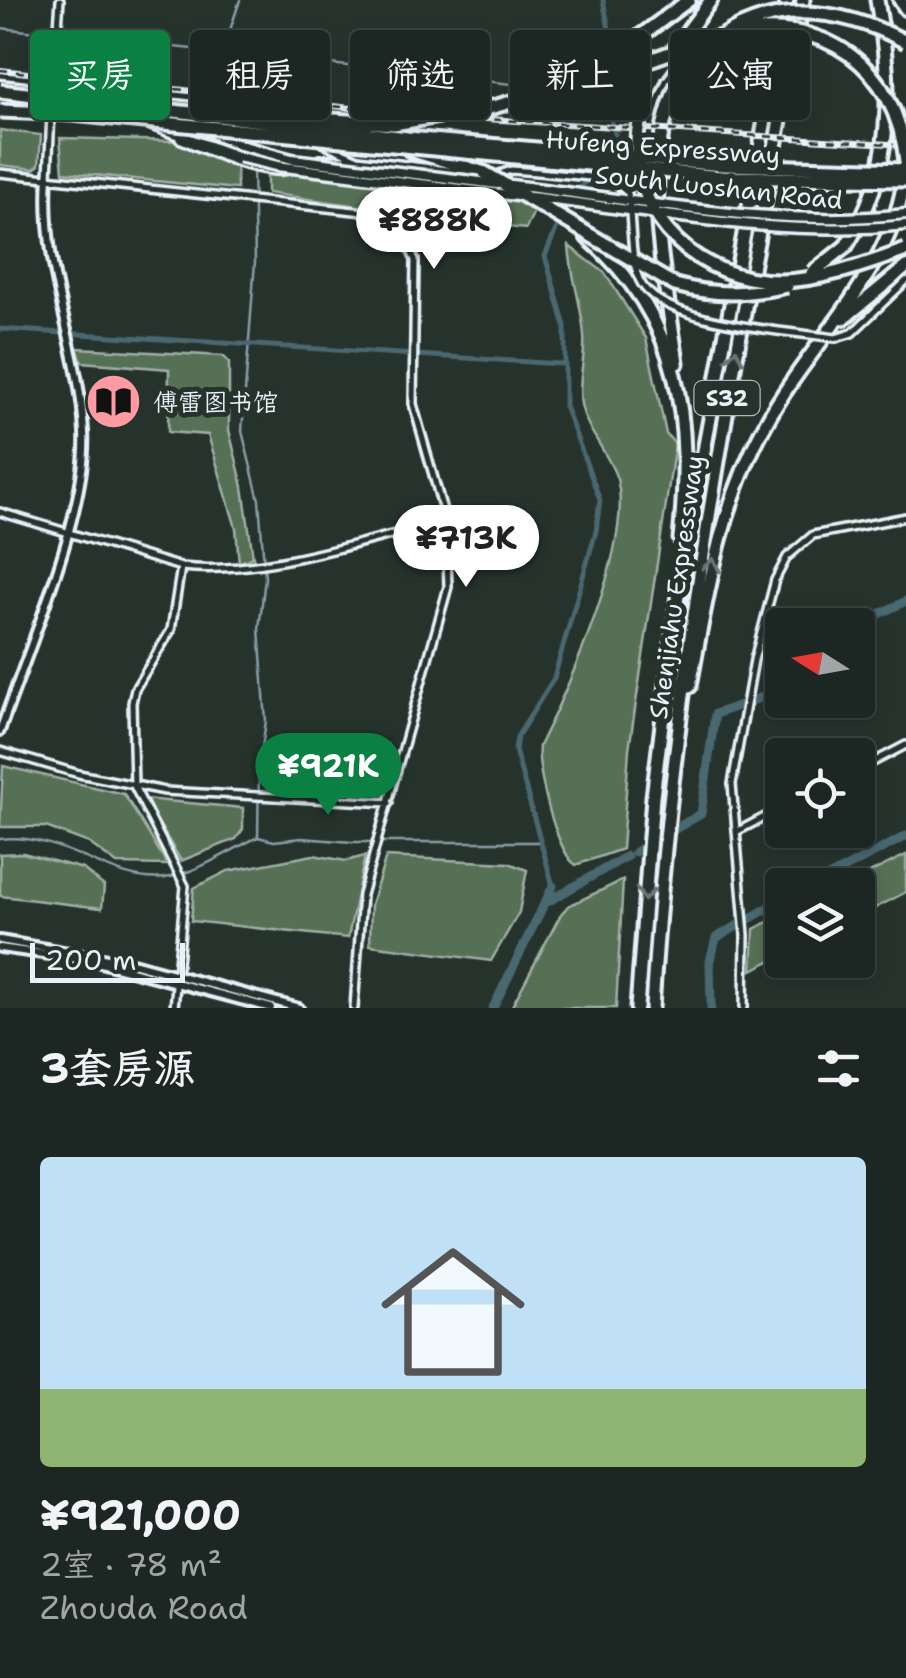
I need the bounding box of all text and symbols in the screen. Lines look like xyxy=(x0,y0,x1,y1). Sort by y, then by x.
chip: 买房 xyxy=(30,30,170,120)
chip: 租房 xyxy=(190,30,330,120)
chip: 筛选 xyxy=(350,30,490,120)
chip: 新上 xyxy=(510,30,650,120)
chip: 公寓 xyxy=(670,30,810,120)
street label: Hufeng Expressway xyxy=(545,122,781,172)
street label: South Luoshan Road xyxy=(593,157,845,217)
pin: ¥888K xyxy=(364,187,504,272)
text: ¥888K xyxy=(378,198,490,241)
one-way arrow xyxy=(724,348,745,364)
library icon: 傅雷图书馆 xyxy=(84,372,144,432)
road number: S32 xyxy=(694,381,760,415)
place label: 傅雷图书馆 xyxy=(153,385,278,419)
street label: Shenjiahu Expressway xyxy=(641,453,711,721)
pin: ¥713K xyxy=(396,505,536,590)
text: ¥713K xyxy=(415,516,517,559)
one-way arrow xyxy=(701,556,722,573)
north arrow xyxy=(765,608,875,718)
map controls xyxy=(765,608,875,978)
pin: ¥921K xyxy=(258,733,398,818)
button: locate xyxy=(765,738,875,848)
text: ¥921K xyxy=(277,744,379,787)
button: layers xyxy=(765,868,875,978)
one-way arrow xyxy=(634,887,656,903)
scale bar xyxy=(30,938,185,983)
text: 200 m xyxy=(45,941,136,979)
text: 3套房源 xyxy=(40,1040,195,1096)
icon: filters xyxy=(811,1041,866,1096)
icon: home xyxy=(363,1222,543,1402)
text: ¥921,000 xyxy=(40,1487,241,1543)
text: 2室 · 78 m² xyxy=(40,1543,222,1586)
text: Zhouda Road xyxy=(40,1586,248,1629)

